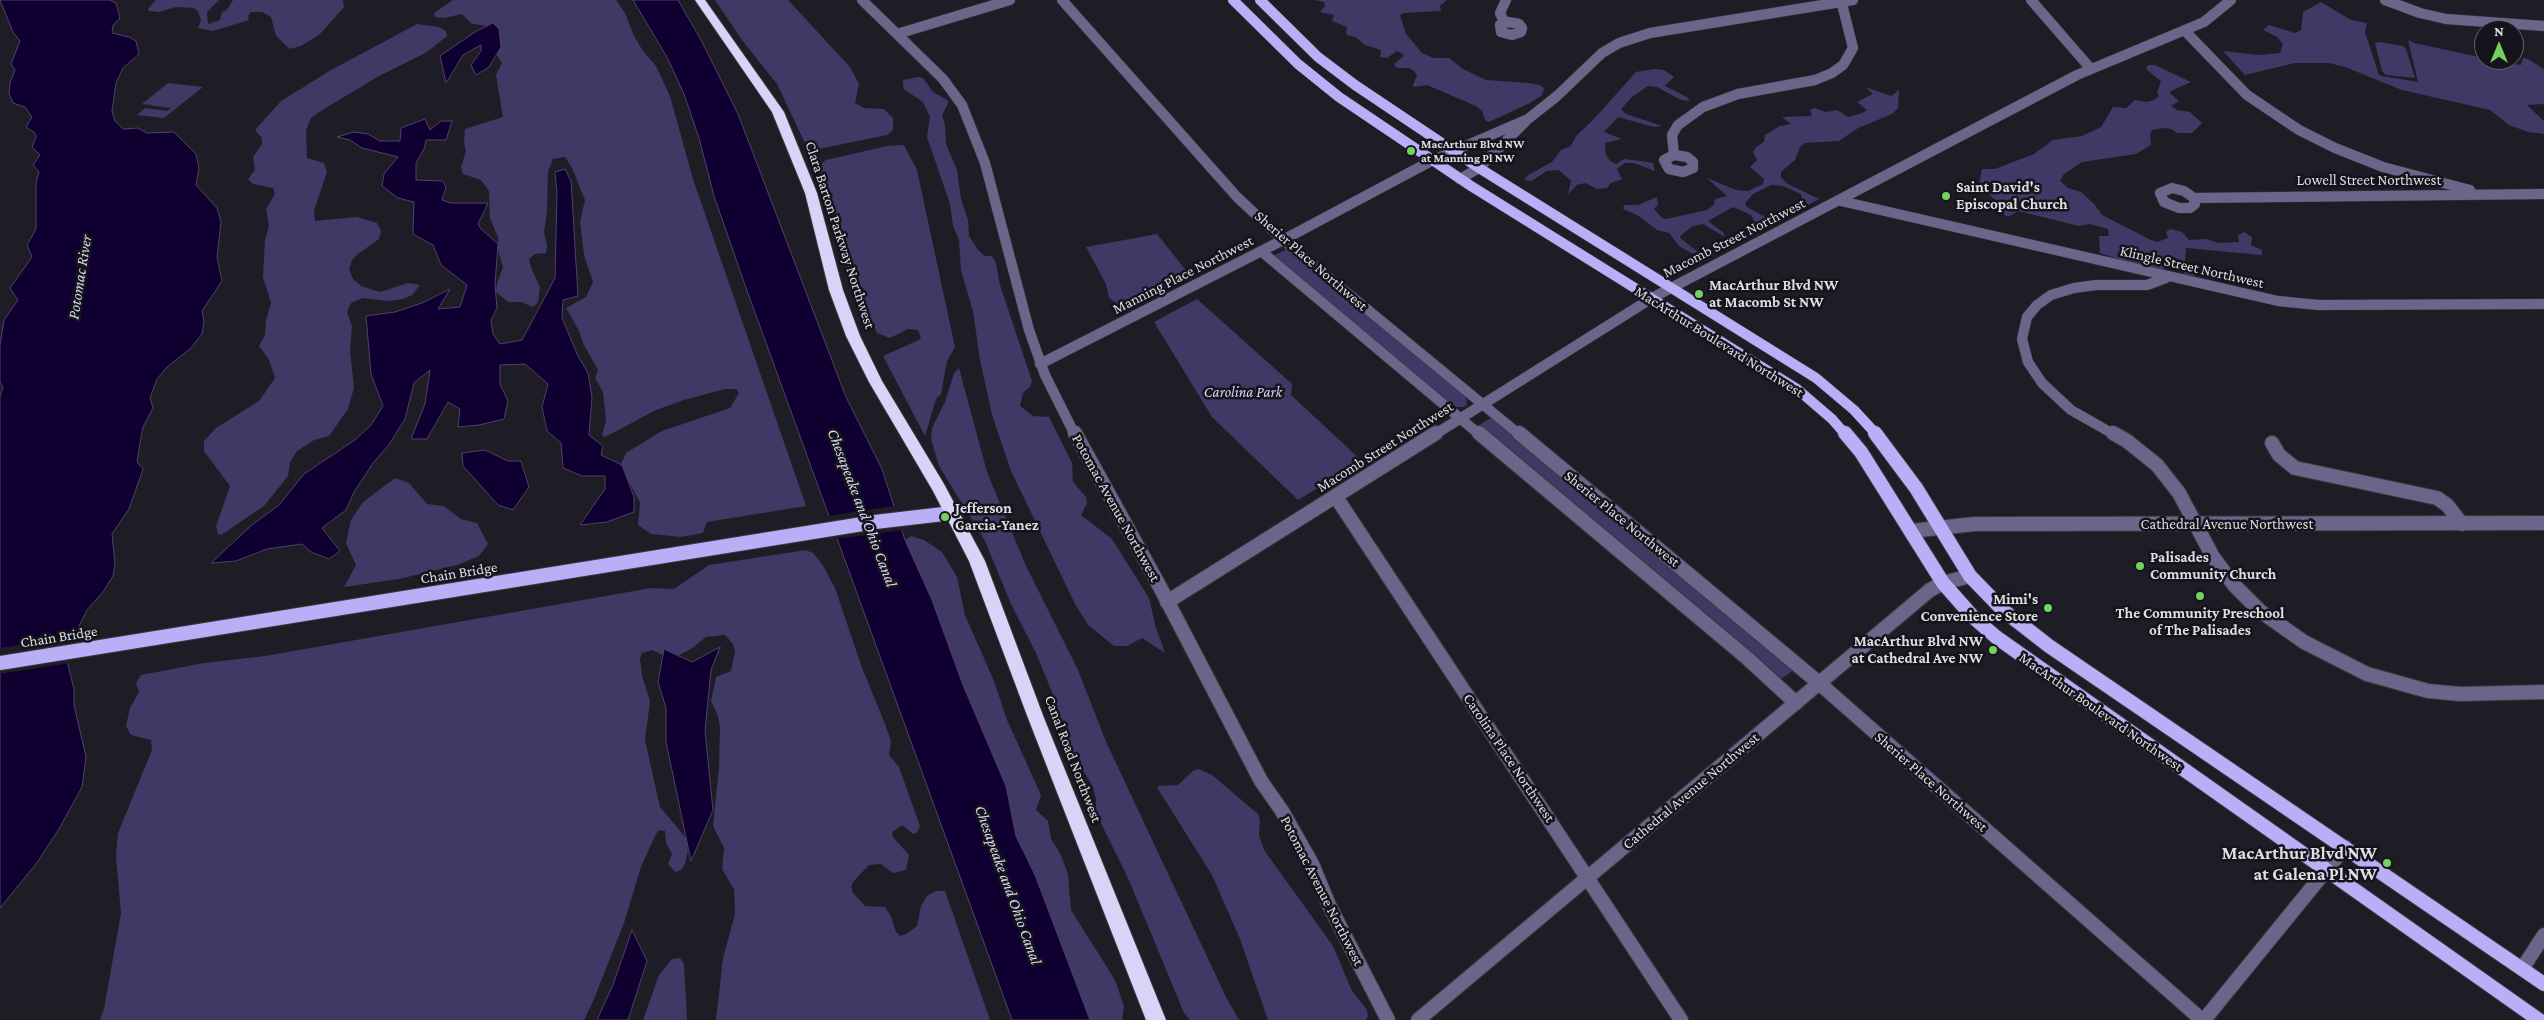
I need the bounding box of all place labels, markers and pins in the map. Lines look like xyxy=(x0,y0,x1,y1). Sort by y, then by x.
place label: MacArthur Blvd NW at Manning Pl NW xyxy=(1421,137,1524,165)
marker: MacArthur Blvd NW at Manning Pl NW xyxy=(1405,145,1417,157)
place label: Saint David's Episcopal Church xyxy=(1956,178,2068,213)
marker: Saint David's Episcopal Church xyxy=(1940,190,1952,202)
place label: MacArthur Blvd NW at Macomb St NW xyxy=(1709,276,1838,311)
marker: MacArthur Blvd NW at Macomb St NW xyxy=(1693,288,1705,300)
place label: Jefferson Garcia-Yanez xyxy=(955,499,1038,534)
marker: Jefferson Garcia-Yanez xyxy=(939,511,951,523)
place label: Palisades Community Church xyxy=(2150,548,2276,583)
marker: Palisades Community Church xyxy=(2134,560,2146,572)
place label: Mimi's Convenience Store xyxy=(1920,590,2038,625)
marker: The Community Preschool of The Palisades xyxy=(2194,590,2206,602)
marker: Mimi's Convenience Store xyxy=(2042,602,2054,614)
place label: The Community Preschool of The Palisades xyxy=(2116,604,2284,639)
place label: MacArthur Blvd NW at Cathedral Ave NW xyxy=(1852,632,1983,667)
marker: MacArthur Blvd NW at Cathedral Ave NW xyxy=(1987,644,1999,656)
place label: MacArthur Blvd NW at Galena Pl NW xyxy=(2222,842,2377,884)
marker: MacArthur Blvd NW at Galena Pl NW xyxy=(2381,857,2393,869)

